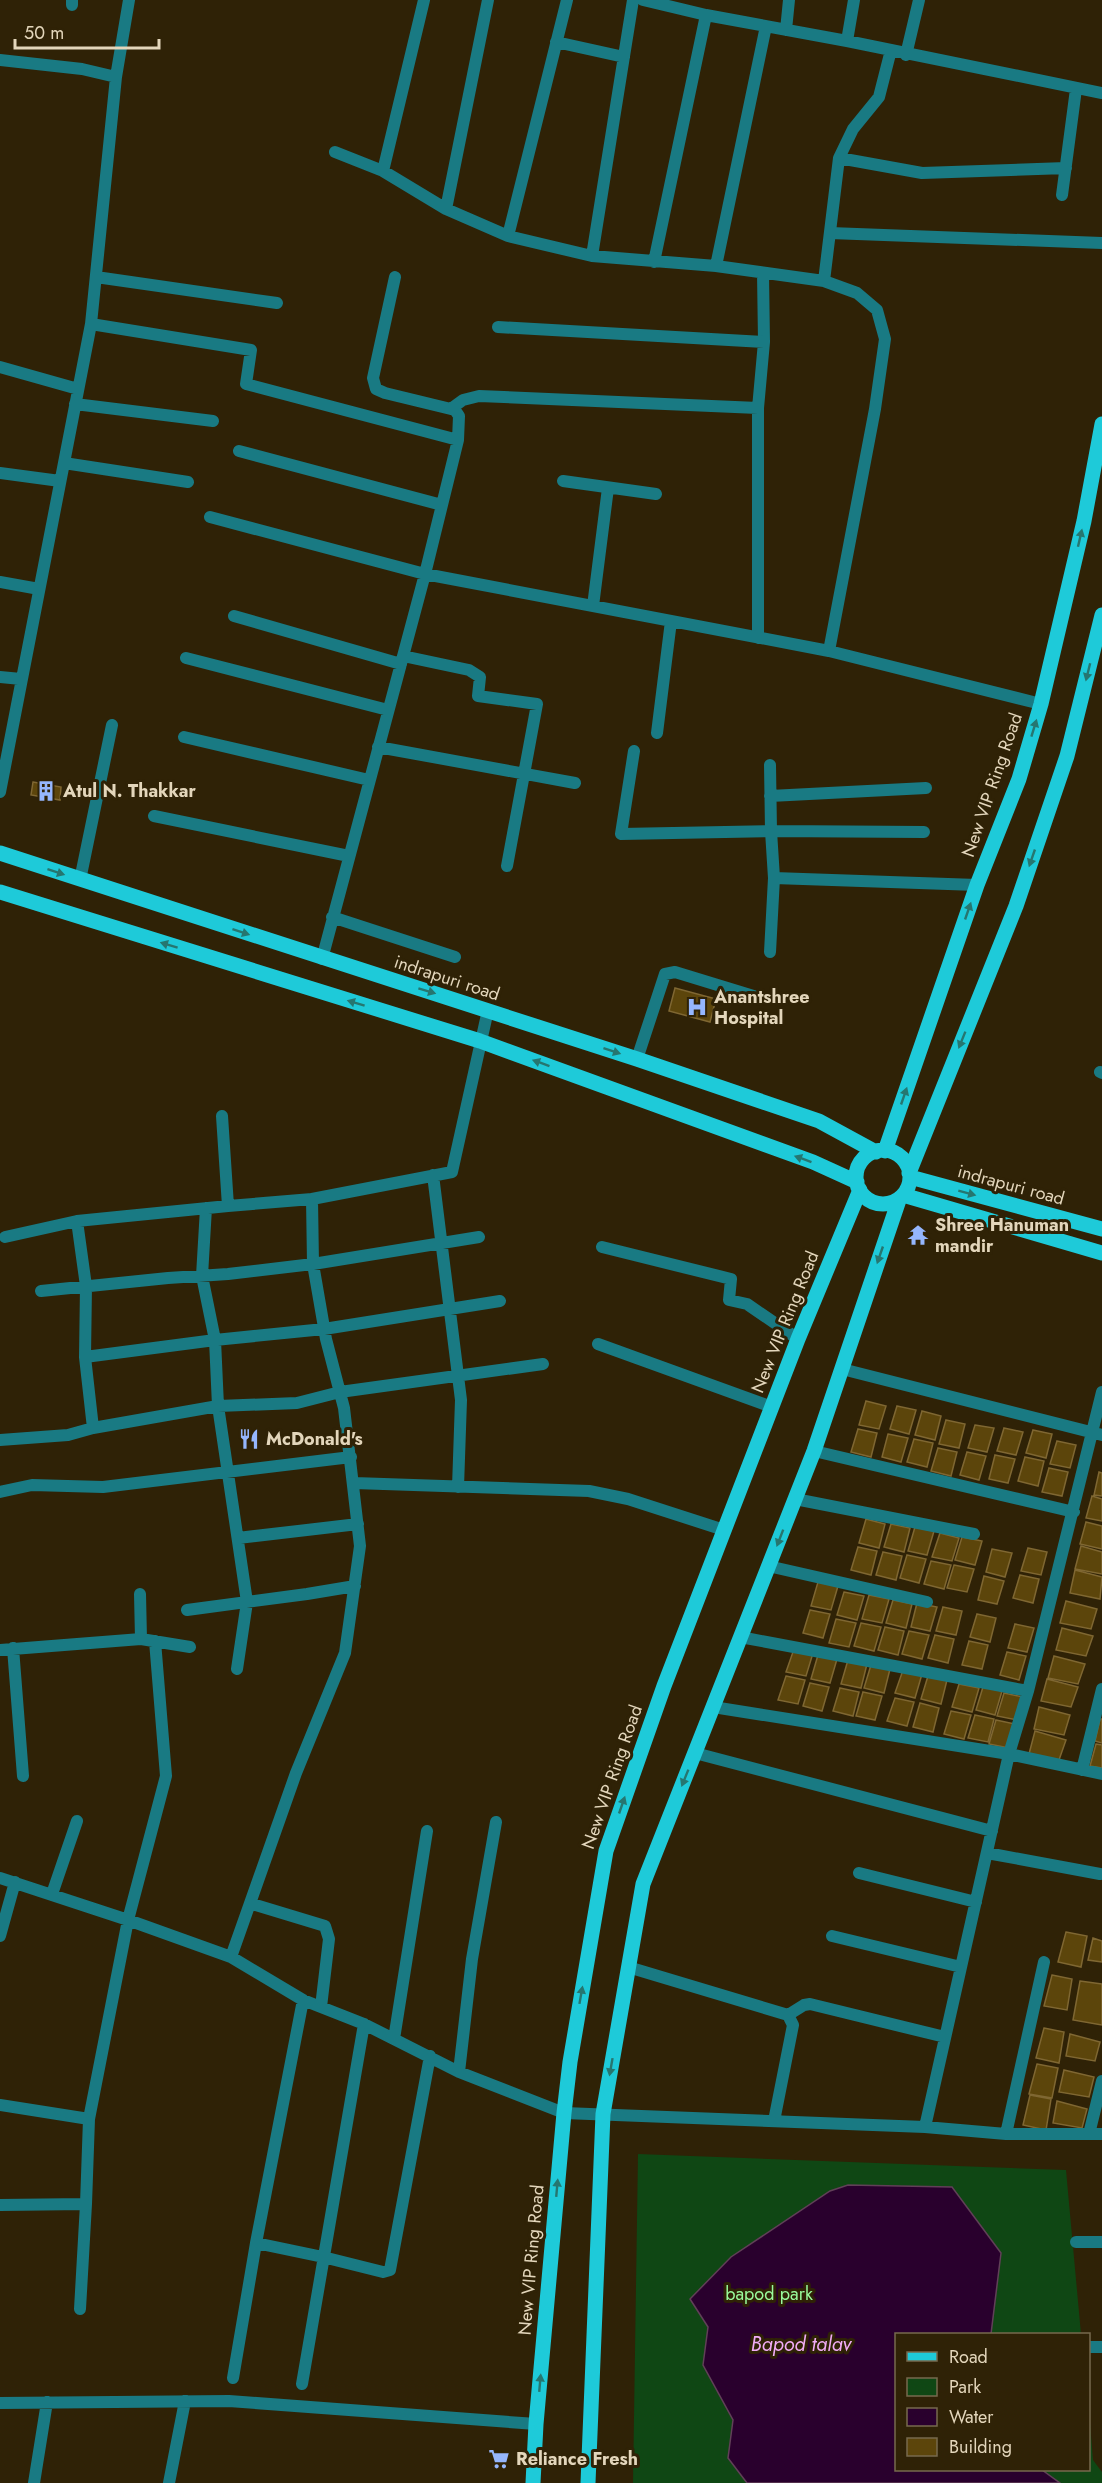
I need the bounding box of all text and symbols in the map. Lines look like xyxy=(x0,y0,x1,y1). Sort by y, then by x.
scale bar xyxy=(15,12,159,50)
text: 50 m xyxy=(24,20,64,46)
one-way arrow xyxy=(1075,529,1085,547)
one-way arrow xyxy=(1083,663,1093,681)
street label: New VIP Ring Road xyxy=(955,709,1029,861)
one-way arrow xyxy=(1030,719,1039,737)
place label: Atul N. Thakkar xyxy=(62,778,197,804)
building icon: Atul N. Thakkar xyxy=(34,779,58,803)
one-way arrow xyxy=(1027,849,1037,867)
one-way arrow xyxy=(47,867,65,877)
one-way arrow xyxy=(964,902,973,920)
one-way arrow xyxy=(232,928,250,938)
one-way arrow xyxy=(160,939,178,949)
street label: indrapuri road xyxy=(391,949,503,1007)
place label: Anantshree Hospital xyxy=(713,984,810,1031)
one-way arrow xyxy=(418,987,436,996)
hospital icon: Anantshree Hospital xyxy=(685,995,709,1019)
one-way arrow xyxy=(347,997,365,1007)
one-way arrow xyxy=(957,1032,967,1050)
one-way arrow xyxy=(603,1047,621,1056)
one-way arrow xyxy=(532,1058,550,1068)
one-way arrow xyxy=(900,1086,910,1104)
one-way arrow xyxy=(794,1153,812,1163)
street label: indrapuri road xyxy=(955,1158,1067,1212)
one-way arrow xyxy=(958,1189,976,1198)
place label: Shree Hanuman mandir xyxy=(935,1212,1069,1259)
temple icon: Shree Hanuman mandir xyxy=(906,1223,930,1247)
one-way arrow xyxy=(875,1246,884,1264)
street label: New VIP Ring Road xyxy=(745,1247,825,1397)
place label: McDonald's xyxy=(266,1426,363,1452)
restaurant icon: McDonald's xyxy=(237,1427,261,1451)
one-way arrow xyxy=(774,1529,784,1547)
street label: New VIP Ring Road xyxy=(575,1701,649,1853)
one-way arrow xyxy=(680,1769,690,1787)
one-way arrow xyxy=(618,1796,628,1814)
one-way arrow xyxy=(577,1985,586,2004)
one-way arrow xyxy=(606,2058,615,2077)
one-way arrow xyxy=(552,2179,562,2198)
street label: New VIP Ring Road xyxy=(511,2184,551,2336)
park label: bapod park xyxy=(725,2281,813,2307)
water label: Bapod talav xyxy=(751,2330,853,2359)
legend xyxy=(895,2333,1090,2471)
text: Road xyxy=(949,2344,988,2370)
one-way arrow xyxy=(535,2373,545,2392)
text: Park xyxy=(949,2374,981,2400)
text: Water xyxy=(949,2404,994,2430)
text: Building xyxy=(949,2434,1012,2460)
place label: Reliance Fresh xyxy=(516,2446,638,2472)
supermarket icon: Reliance Fresh xyxy=(487,2447,511,2471)

